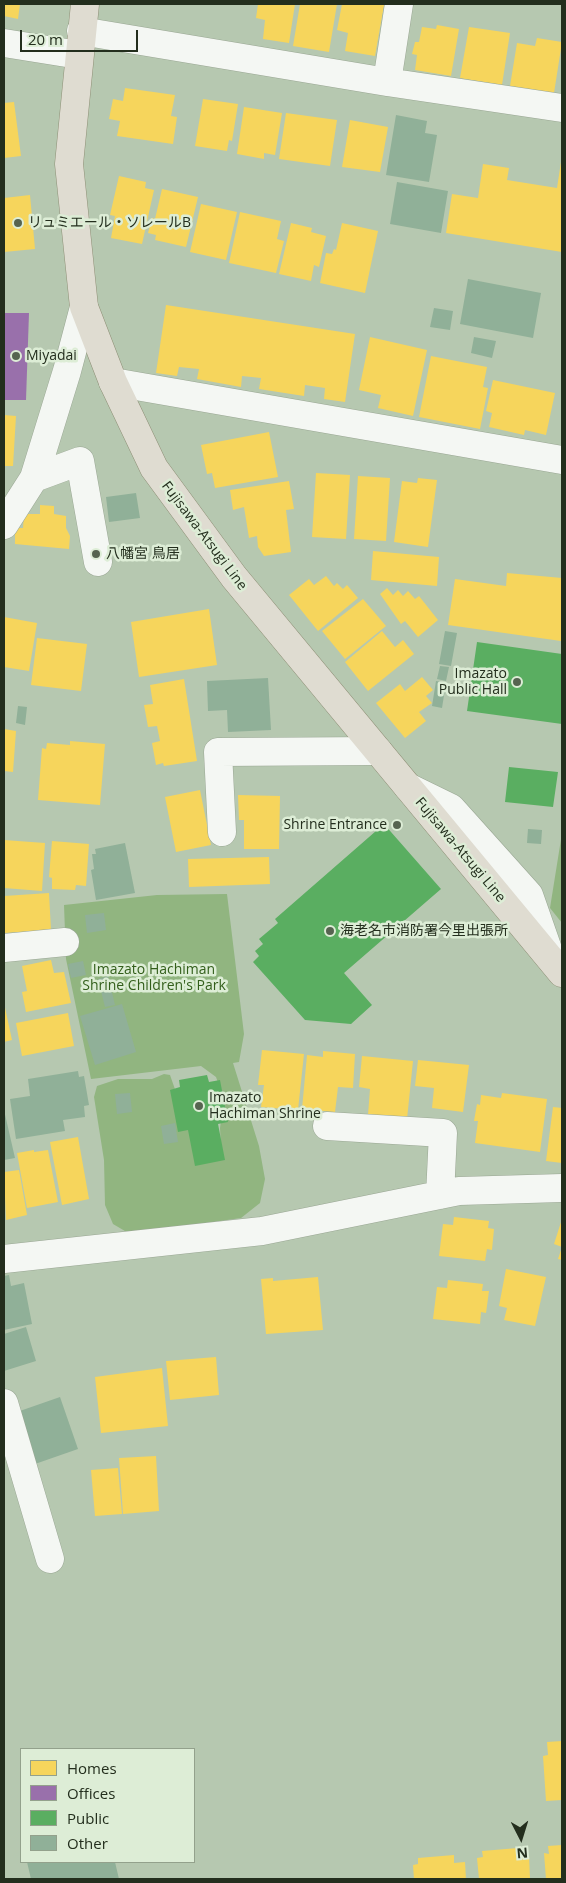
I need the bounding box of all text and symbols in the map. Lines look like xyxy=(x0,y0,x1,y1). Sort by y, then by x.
scale bar xyxy=(22,20,140,52)
text: 20 m xyxy=(28,29,63,49)
place label: リュミエール・ソレールB xyxy=(28,215,191,231)
marker: リュミエール・ソレールB xyxy=(12,217,24,229)
place label: Miyadai xyxy=(26,348,77,364)
marker: Miyadai xyxy=(10,350,22,362)
street label: Fujisawa-Atsugi Line xyxy=(158,478,250,594)
place label: 八幡宮 鳥居 xyxy=(106,546,180,562)
marker: 八幡宮 鳥居 xyxy=(90,548,102,560)
place label: Imazato Public Hall xyxy=(439,666,507,699)
marker: Imazato Public Hall xyxy=(511,676,523,688)
street label: Fujisawa-Atsugi Line xyxy=(411,794,509,906)
place label: Shrine Entrance xyxy=(283,817,387,833)
marker: Shrine Entrance xyxy=(391,819,403,831)
place label: 海老名市消防署今里出張所 xyxy=(340,923,508,939)
marker: 海老名市消防署今里出張所 xyxy=(324,925,336,937)
park label: Imazato Hachiman Shrine Children's Park xyxy=(82,962,226,994)
place label: Imazato Hachiman Shrine xyxy=(209,1090,321,1122)
marker: Imazato Hachiman Shrine xyxy=(193,1100,205,1112)
legend xyxy=(20,1748,195,1863)
text: Homes xyxy=(67,1758,117,1778)
text: Offices xyxy=(67,1783,115,1803)
text: Public xyxy=(67,1808,109,1828)
north arrow xyxy=(496,1813,546,1863)
text: Other xyxy=(67,1833,108,1853)
text: N xyxy=(516,1843,529,1863)

